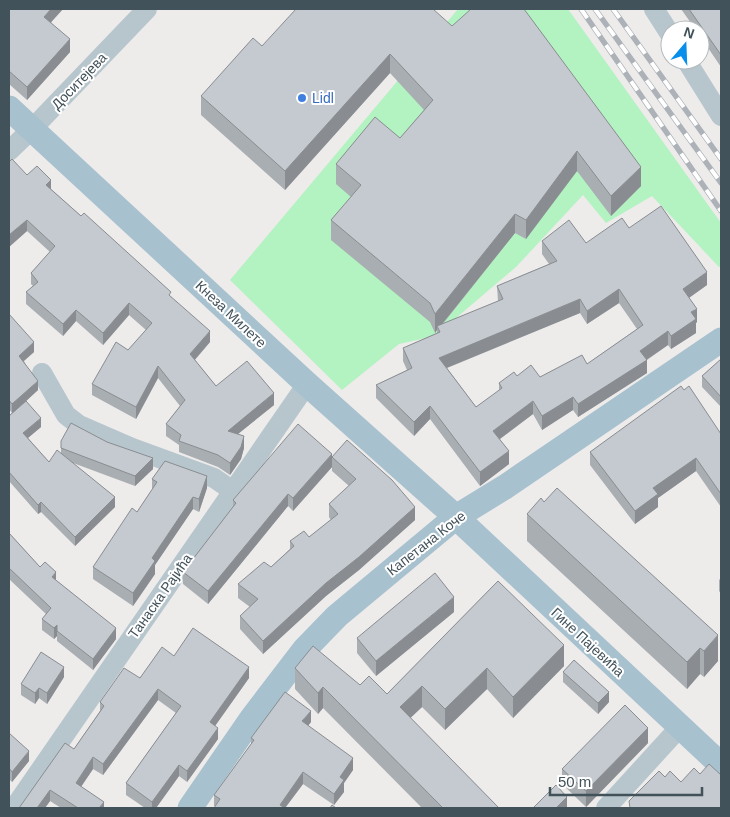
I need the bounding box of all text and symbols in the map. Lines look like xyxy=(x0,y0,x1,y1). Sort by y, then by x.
north arrow xyxy=(660,20,710,70)
text: N xyxy=(682,23,697,42)
street label: Доситејева xyxy=(48,49,110,113)
place label: Lidl xyxy=(312,90,334,106)
marker: Lidl xyxy=(296,92,308,104)
street label: Кнеза Милете xyxy=(192,277,270,351)
street label: Капетана Коче xyxy=(384,507,469,579)
street label: Танаска Рајића xyxy=(125,550,195,641)
street label: Гине Пајевића xyxy=(548,604,628,680)
scale bar xyxy=(550,764,702,796)
text: 50 m xyxy=(558,773,591,790)

